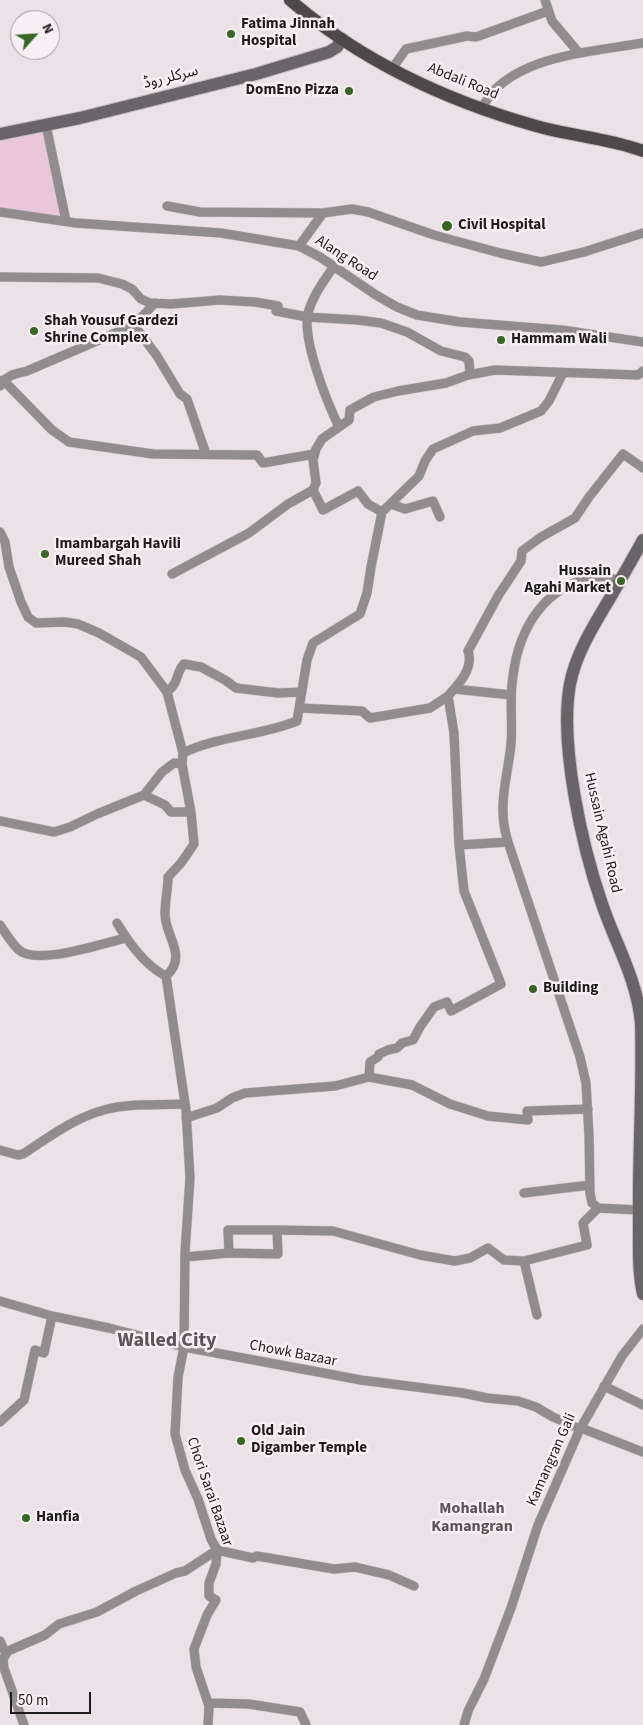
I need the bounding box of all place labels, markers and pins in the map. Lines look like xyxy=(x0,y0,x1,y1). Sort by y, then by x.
place label: Fatima Jinnah Hospital xyxy=(241,16,335,51)
marker: Fatima Jinnah Hospital xyxy=(225,28,237,40)
place label: DomEno Pizza xyxy=(246,82,339,100)
marker: DomEno Pizza xyxy=(343,85,355,97)
place label: Civil Hospital xyxy=(458,217,546,235)
marker: Civil Hospital xyxy=(440,219,454,233)
place label: Shah Yousuf Gardezi Shrine Complex xyxy=(44,313,178,348)
marker: Shah Yousuf Gardezi Shrine Complex xyxy=(28,325,40,337)
place label: Hammam Wali xyxy=(511,331,607,349)
marker: Hammam Wali xyxy=(495,334,507,346)
place label: Imambargah Havili Mureed Shah xyxy=(55,536,181,571)
marker: Imambargah Havili Mureed Shah xyxy=(39,548,51,560)
place label: Hussain Agahi Market xyxy=(525,563,611,598)
marker: Hussain Agahi Market xyxy=(615,575,627,587)
place label: Building xyxy=(543,980,598,998)
marker: Building xyxy=(527,983,539,995)
place label: Old Jain Digamber Temple xyxy=(251,1423,367,1458)
marker: Old Jain Digamber Temple xyxy=(235,1435,247,1447)
place label: Hanfia xyxy=(36,1509,80,1527)
marker: Hanfia xyxy=(20,1512,32,1524)

